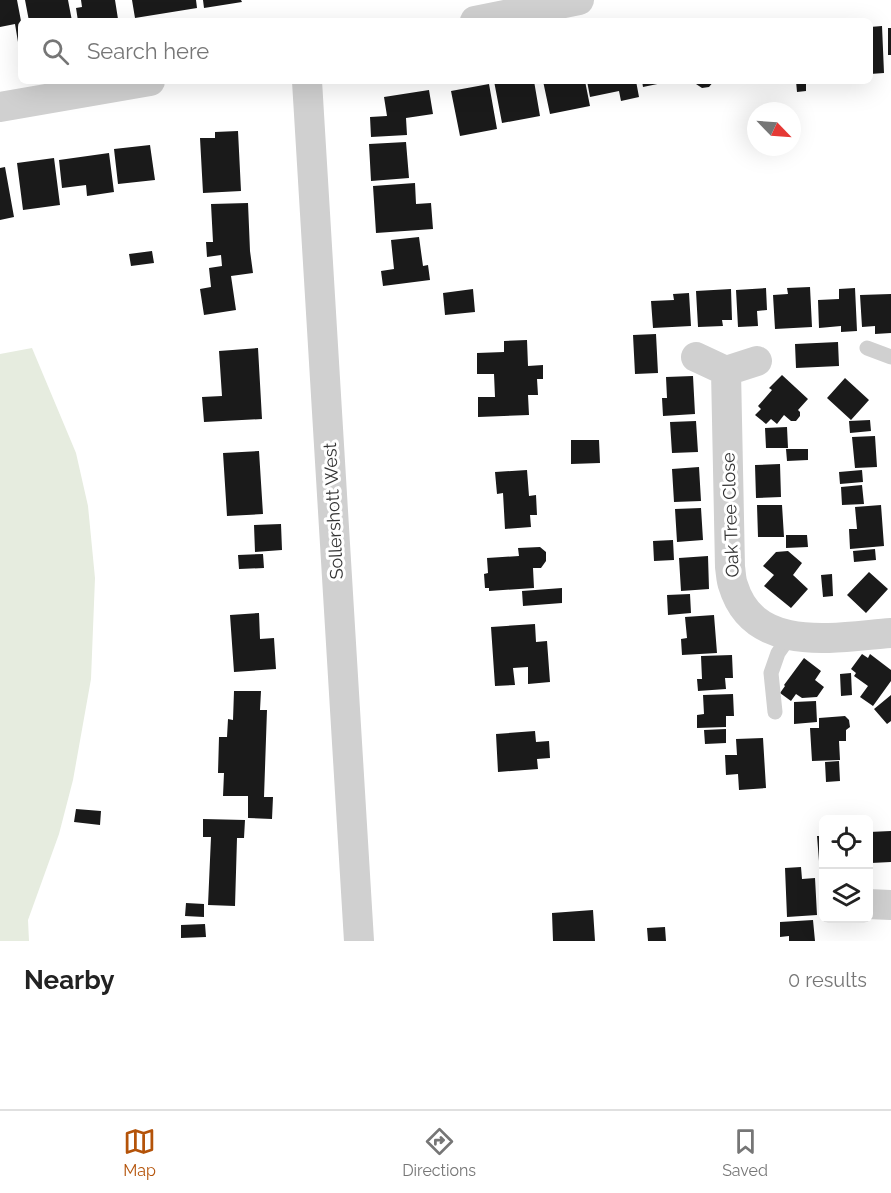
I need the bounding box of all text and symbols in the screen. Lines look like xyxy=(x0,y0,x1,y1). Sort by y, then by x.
search box xyxy=(18,18,873,84)
icon: search xyxy=(39,35,72,68)
text: Search here xyxy=(87,38,209,64)
north arrow xyxy=(747,102,801,156)
street label: Sollershott West xyxy=(319,442,347,580)
street label: Oak Tree Close xyxy=(717,452,743,578)
map controls xyxy=(819,815,873,923)
button: locate xyxy=(819,815,873,869)
button: layers xyxy=(819,869,873,923)
text: Nearby xyxy=(24,965,114,995)
text: 0 results xyxy=(788,968,867,992)
tab: Map xyxy=(123,1125,156,1180)
tab: Directions xyxy=(402,1125,476,1180)
tab: Saved xyxy=(722,1125,768,1180)

